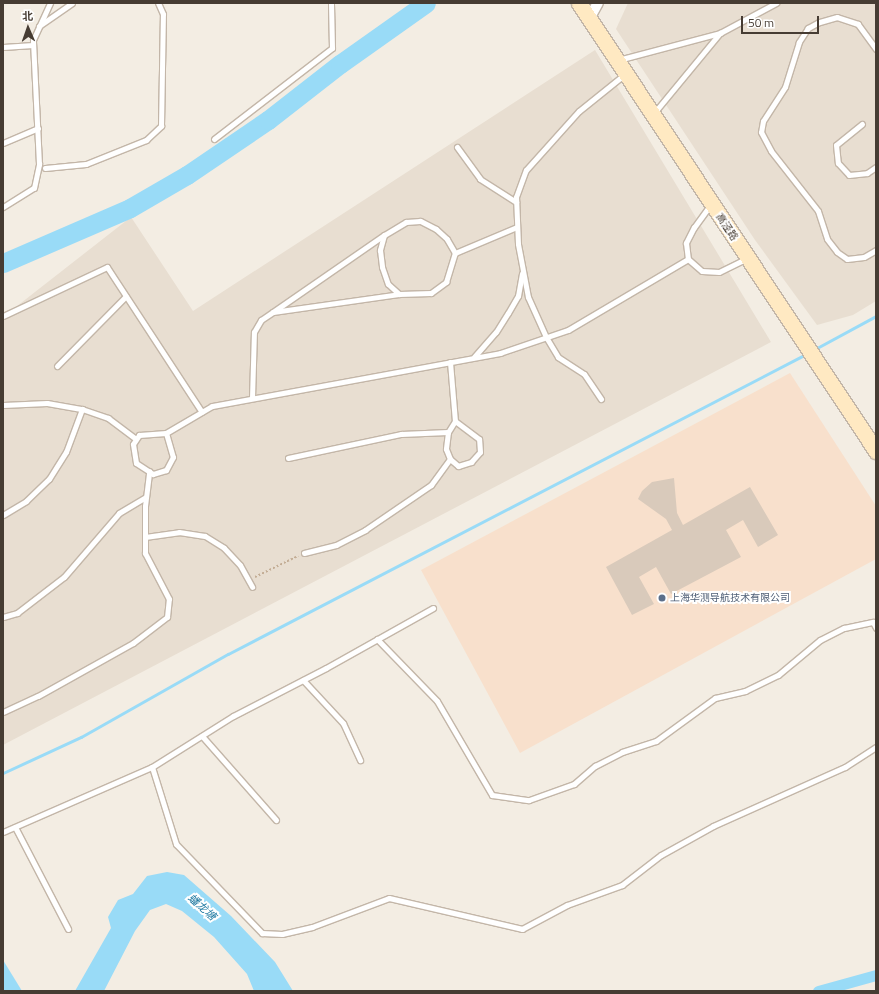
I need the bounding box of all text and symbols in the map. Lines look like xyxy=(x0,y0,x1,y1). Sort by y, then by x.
north arrow xyxy=(8,8,48,48)
text: 北 xyxy=(22,8,33,24)
scale bar xyxy=(743,8,821,34)
text: 50 m xyxy=(748,13,774,32)
street label: 高泾路 xyxy=(714,211,740,243)
place label: 上海华测导航技术有限公司 xyxy=(670,592,790,604)
marker: 上海华测导航技术有限公司 xyxy=(657,593,667,603)
water label: 蟠龙塘 xyxy=(185,891,219,923)

